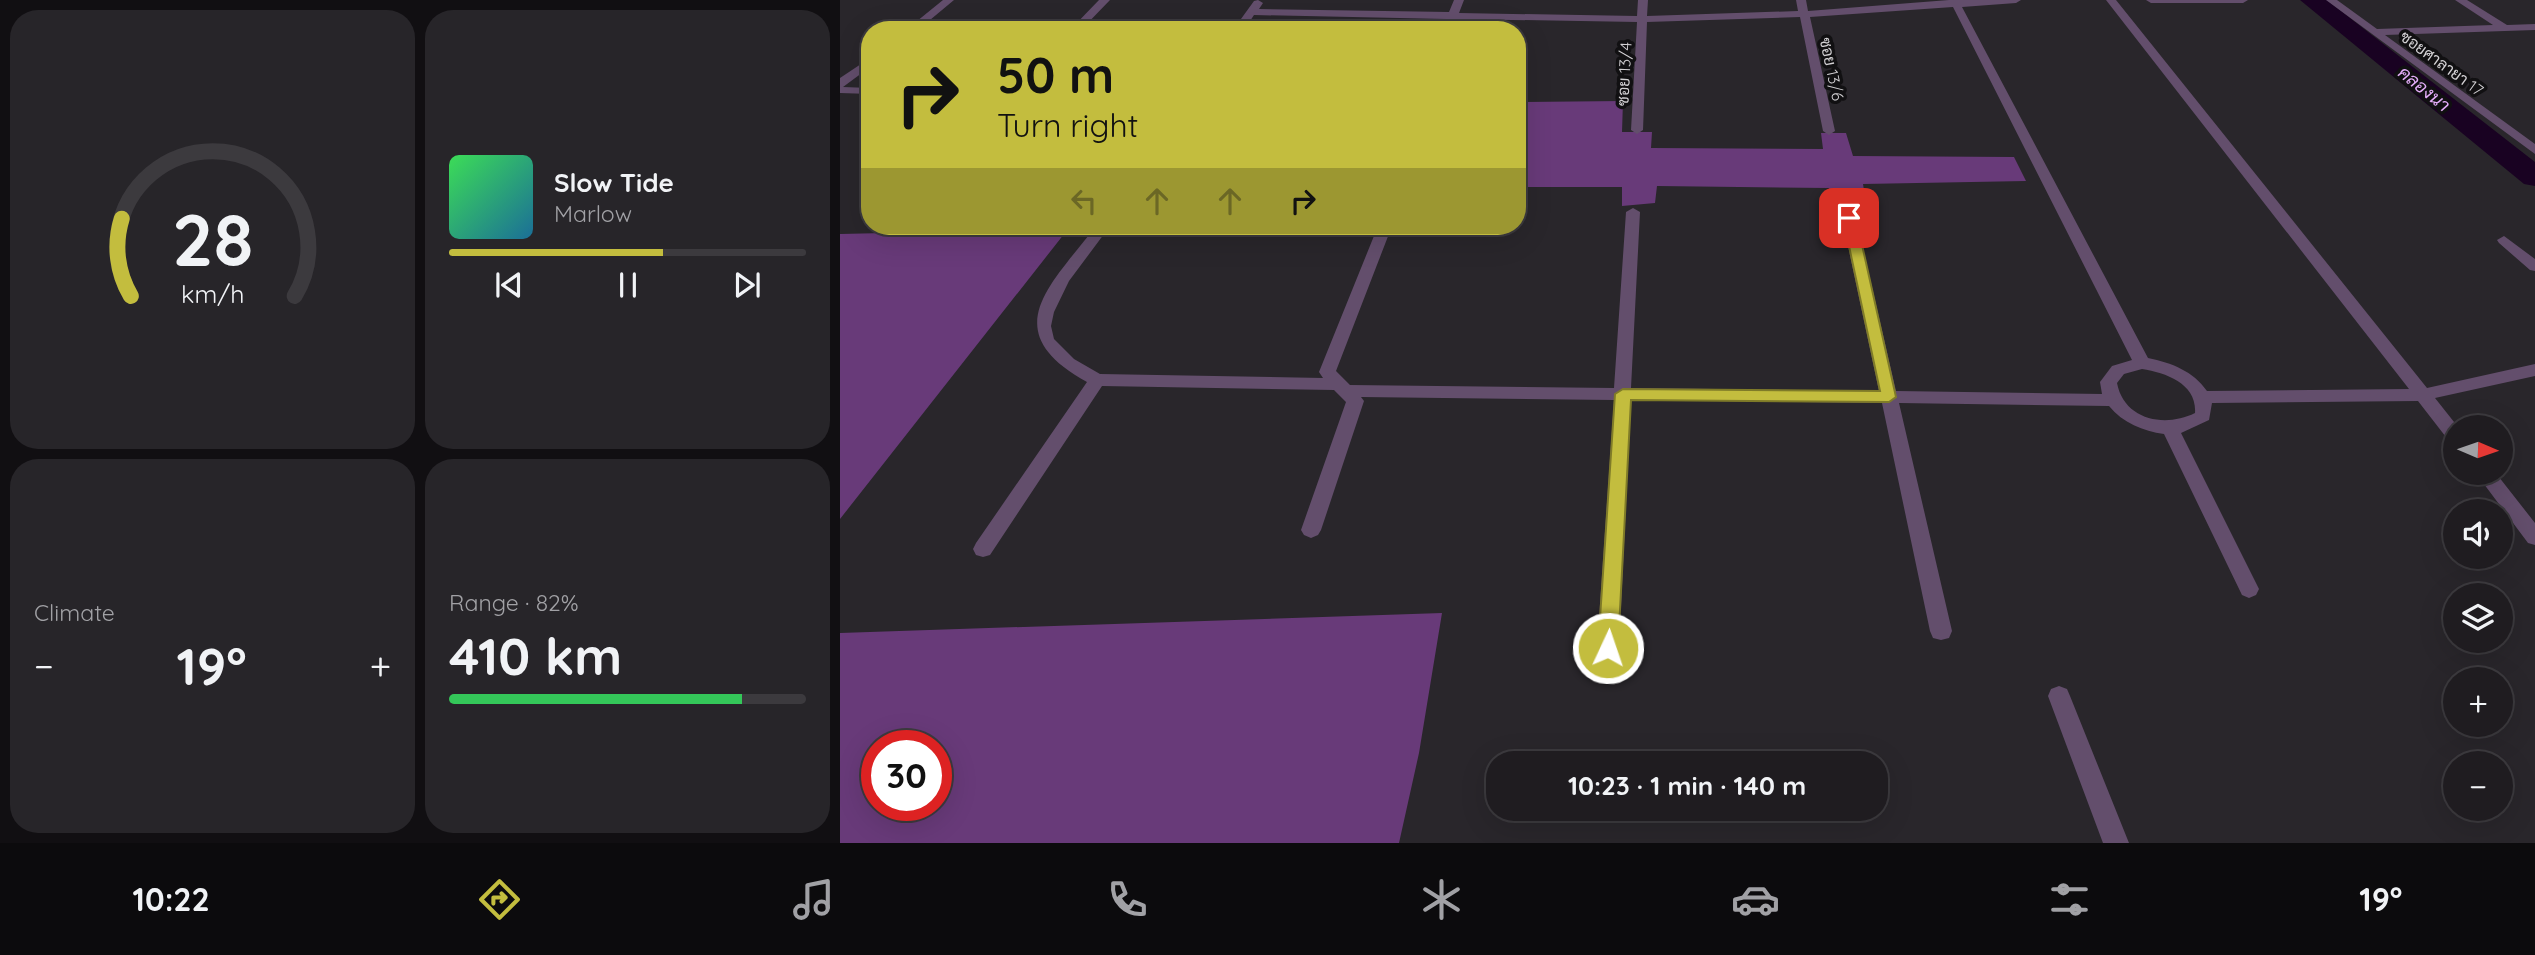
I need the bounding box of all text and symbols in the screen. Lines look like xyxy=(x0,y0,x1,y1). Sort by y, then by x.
street label: ซอยศาลายา 17 xyxy=(2396,26,2488,100)
street label: ซอย 13/6 xyxy=(1816,36,1849,103)
street label: ซอย 13/4 xyxy=(1612,42,1636,106)
text: 50 m xyxy=(997,44,1114,105)
icon: right xyxy=(882,49,973,140)
water label: คลองนา xyxy=(2394,61,2455,117)
text: Turn right xyxy=(997,105,1138,145)
text: Slow Tide xyxy=(554,166,674,199)
icon: left xyxy=(1065,182,1103,220)
icon: ahead xyxy=(1138,182,1176,220)
icon: ahead xyxy=(1211,182,1249,220)
icon: right xyxy=(1284,182,1322,220)
pin xyxy=(1819,188,1879,248)
text: 28 xyxy=(172,193,253,284)
text: Marlow xyxy=(554,199,632,228)
icon: arrive xyxy=(1830,199,1868,237)
icon: previous xyxy=(490,266,528,304)
icon: pause xyxy=(609,266,647,304)
icon: next xyxy=(728,266,766,304)
text: km/h xyxy=(181,278,244,309)
north arrow xyxy=(2443,415,2513,485)
map controls xyxy=(2443,415,2513,821)
button: sound xyxy=(2443,499,2513,569)
button: layers xyxy=(2443,583,2513,653)
text: Range · 82% xyxy=(449,588,579,617)
text: Climate xyxy=(34,598,115,627)
position arrow xyxy=(1571,611,1645,685)
text: 410 km xyxy=(449,623,622,688)
text: 19° xyxy=(177,633,247,698)
text: − xyxy=(34,642,54,690)
text: + xyxy=(370,642,391,690)
button: + xyxy=(2443,667,2513,737)
speed limit sign: 30 xyxy=(861,730,952,821)
button: − xyxy=(2443,751,2513,821)
text: 10:23 · 1 min · 140 m xyxy=(1568,769,1806,802)
icon: directions xyxy=(475,875,524,924)
icon: music xyxy=(789,875,838,924)
icon: phone xyxy=(1103,875,1152,924)
icon: climate xyxy=(1417,875,1466,924)
icon: car xyxy=(1731,875,1780,924)
icon: filters xyxy=(2045,875,2094,924)
text: 10:22 xyxy=(133,879,210,919)
text: 19° xyxy=(2359,879,2402,919)

